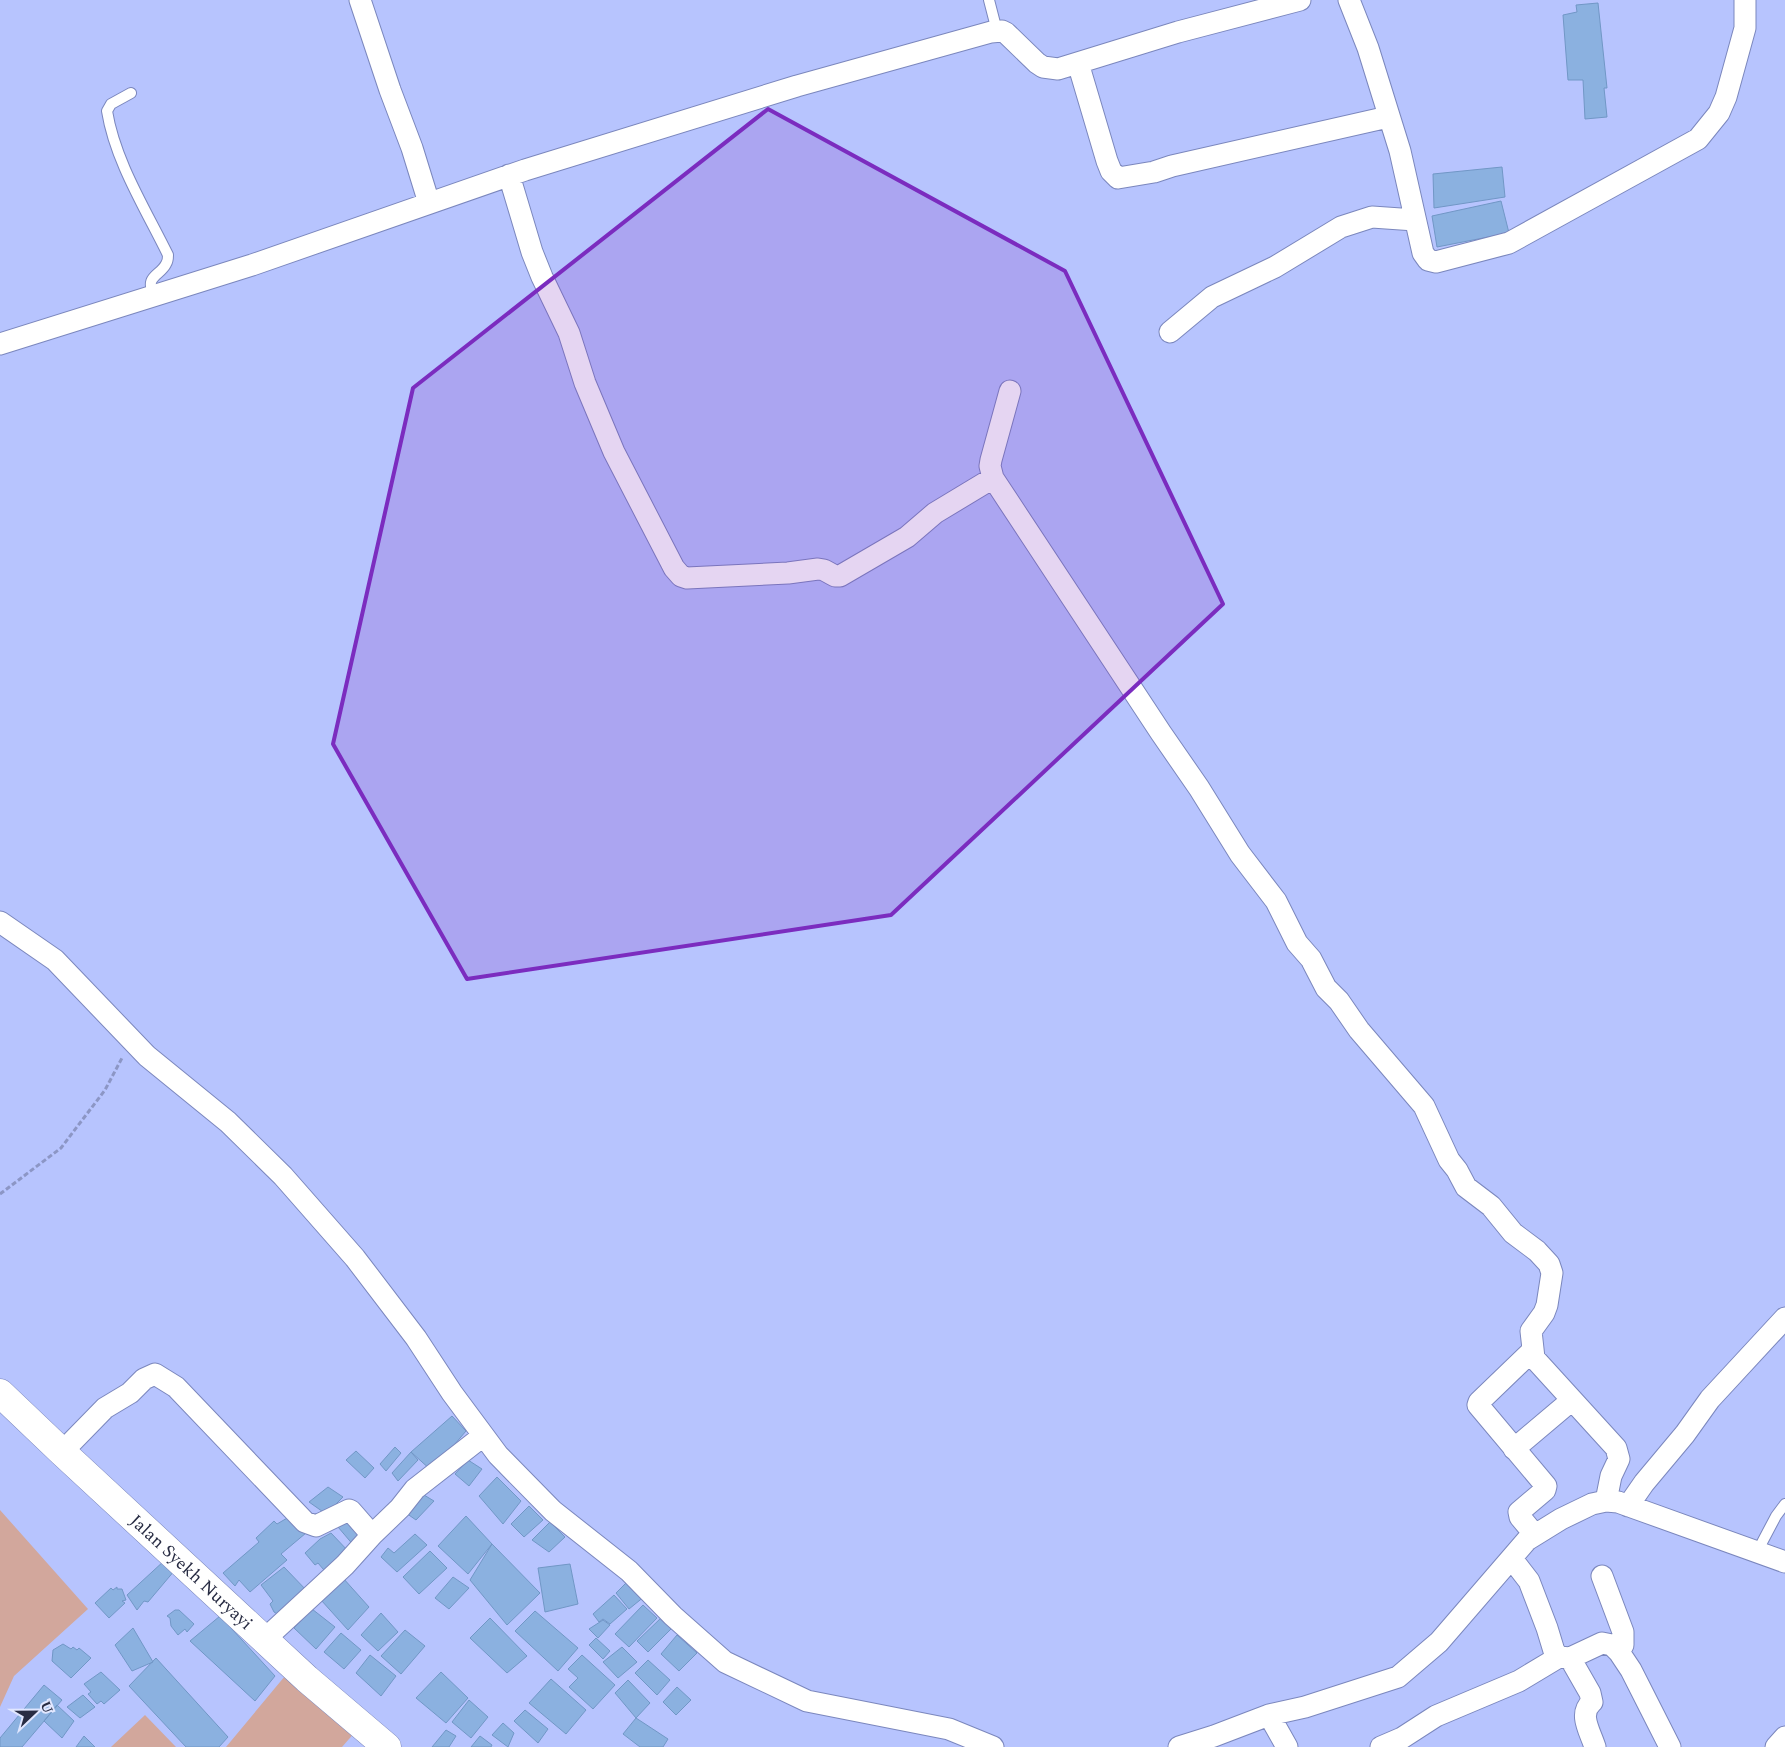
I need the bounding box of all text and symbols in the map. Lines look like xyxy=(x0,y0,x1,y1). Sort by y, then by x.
street label: Jalan Syekh Nuryayi xyxy=(124,1508,259,1636)
north arrow xyxy=(10,1687,60,1737)
text: U xyxy=(35,1698,59,1717)

